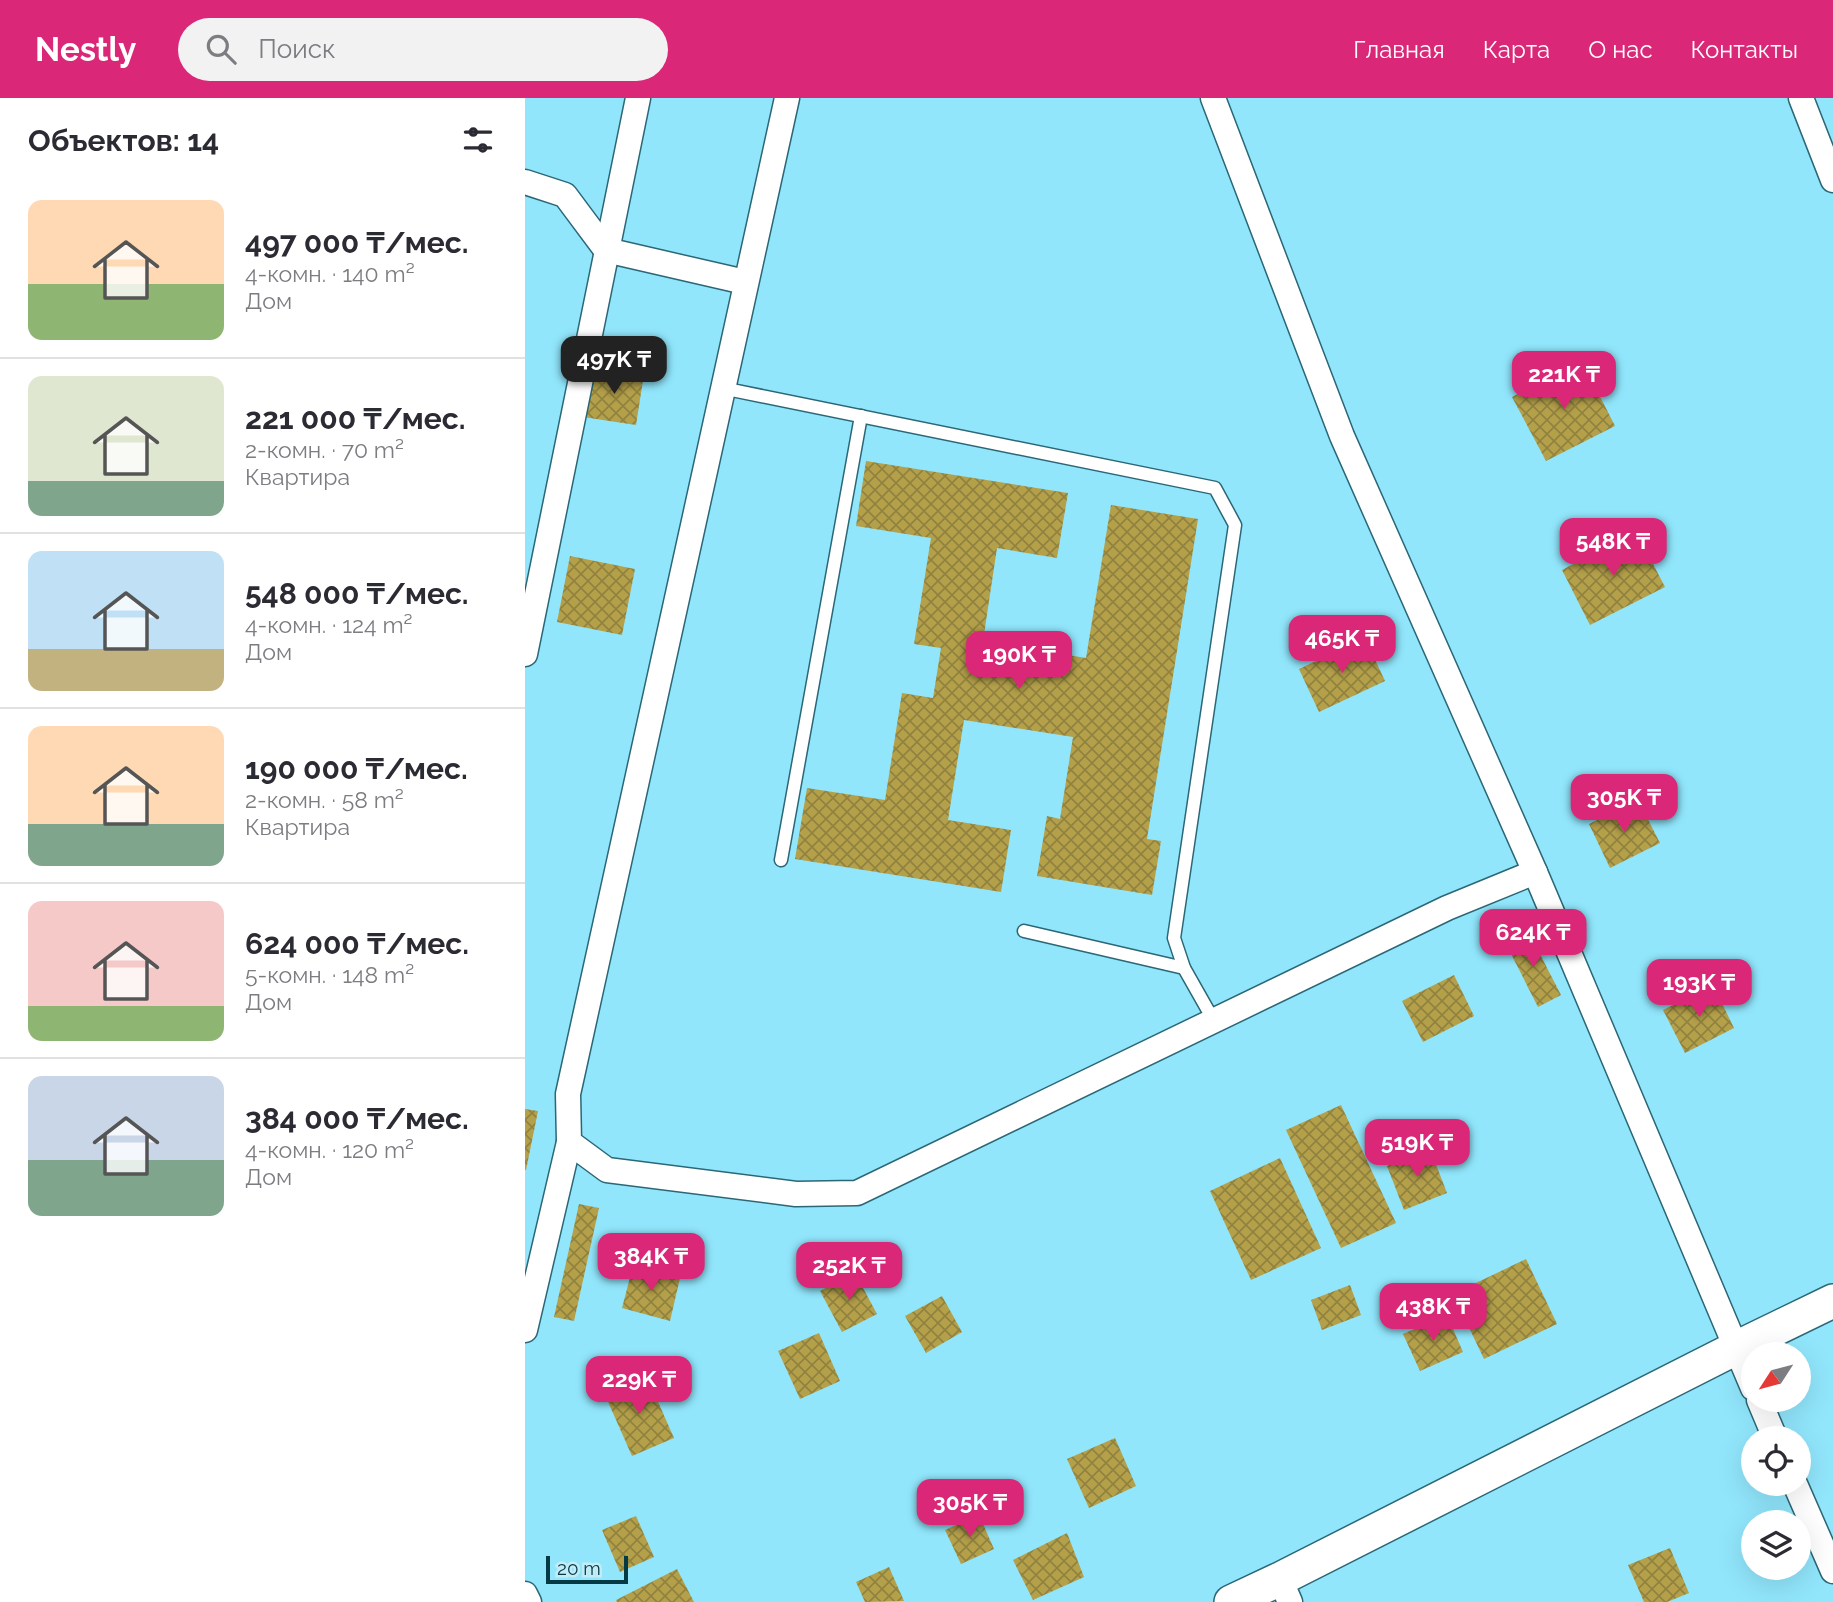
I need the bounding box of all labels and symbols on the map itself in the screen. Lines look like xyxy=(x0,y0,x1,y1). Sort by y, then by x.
pin: 497K ₸ xyxy=(557,336,671,396)
pin: 221K ₸ xyxy=(1507,352,1621,411)
pin: 548K ₸ xyxy=(1556,518,1670,578)
pin: 465K ₸ xyxy=(1285,616,1399,675)
pin: 190K ₸ xyxy=(962,632,1076,691)
pin: 305K ₸ xyxy=(1567,774,1681,834)
pin: 624K ₸ xyxy=(1476,910,1590,969)
pin: 193K ₸ xyxy=(1642,960,1756,1019)
pin: 519K ₸ xyxy=(1360,1119,1474,1179)
pin: 384K ₸ xyxy=(594,1234,708,1293)
pin: 252K ₸ xyxy=(792,1242,906,1302)
pin: 438K ₸ xyxy=(1376,1284,1490,1343)
north arrow xyxy=(1741,1342,1811,1412)
pin: 229K ₸ xyxy=(582,1356,696,1416)
pin: 305K ₸ xyxy=(913,1480,1027,1539)
scale bar xyxy=(546,1553,628,1585)

